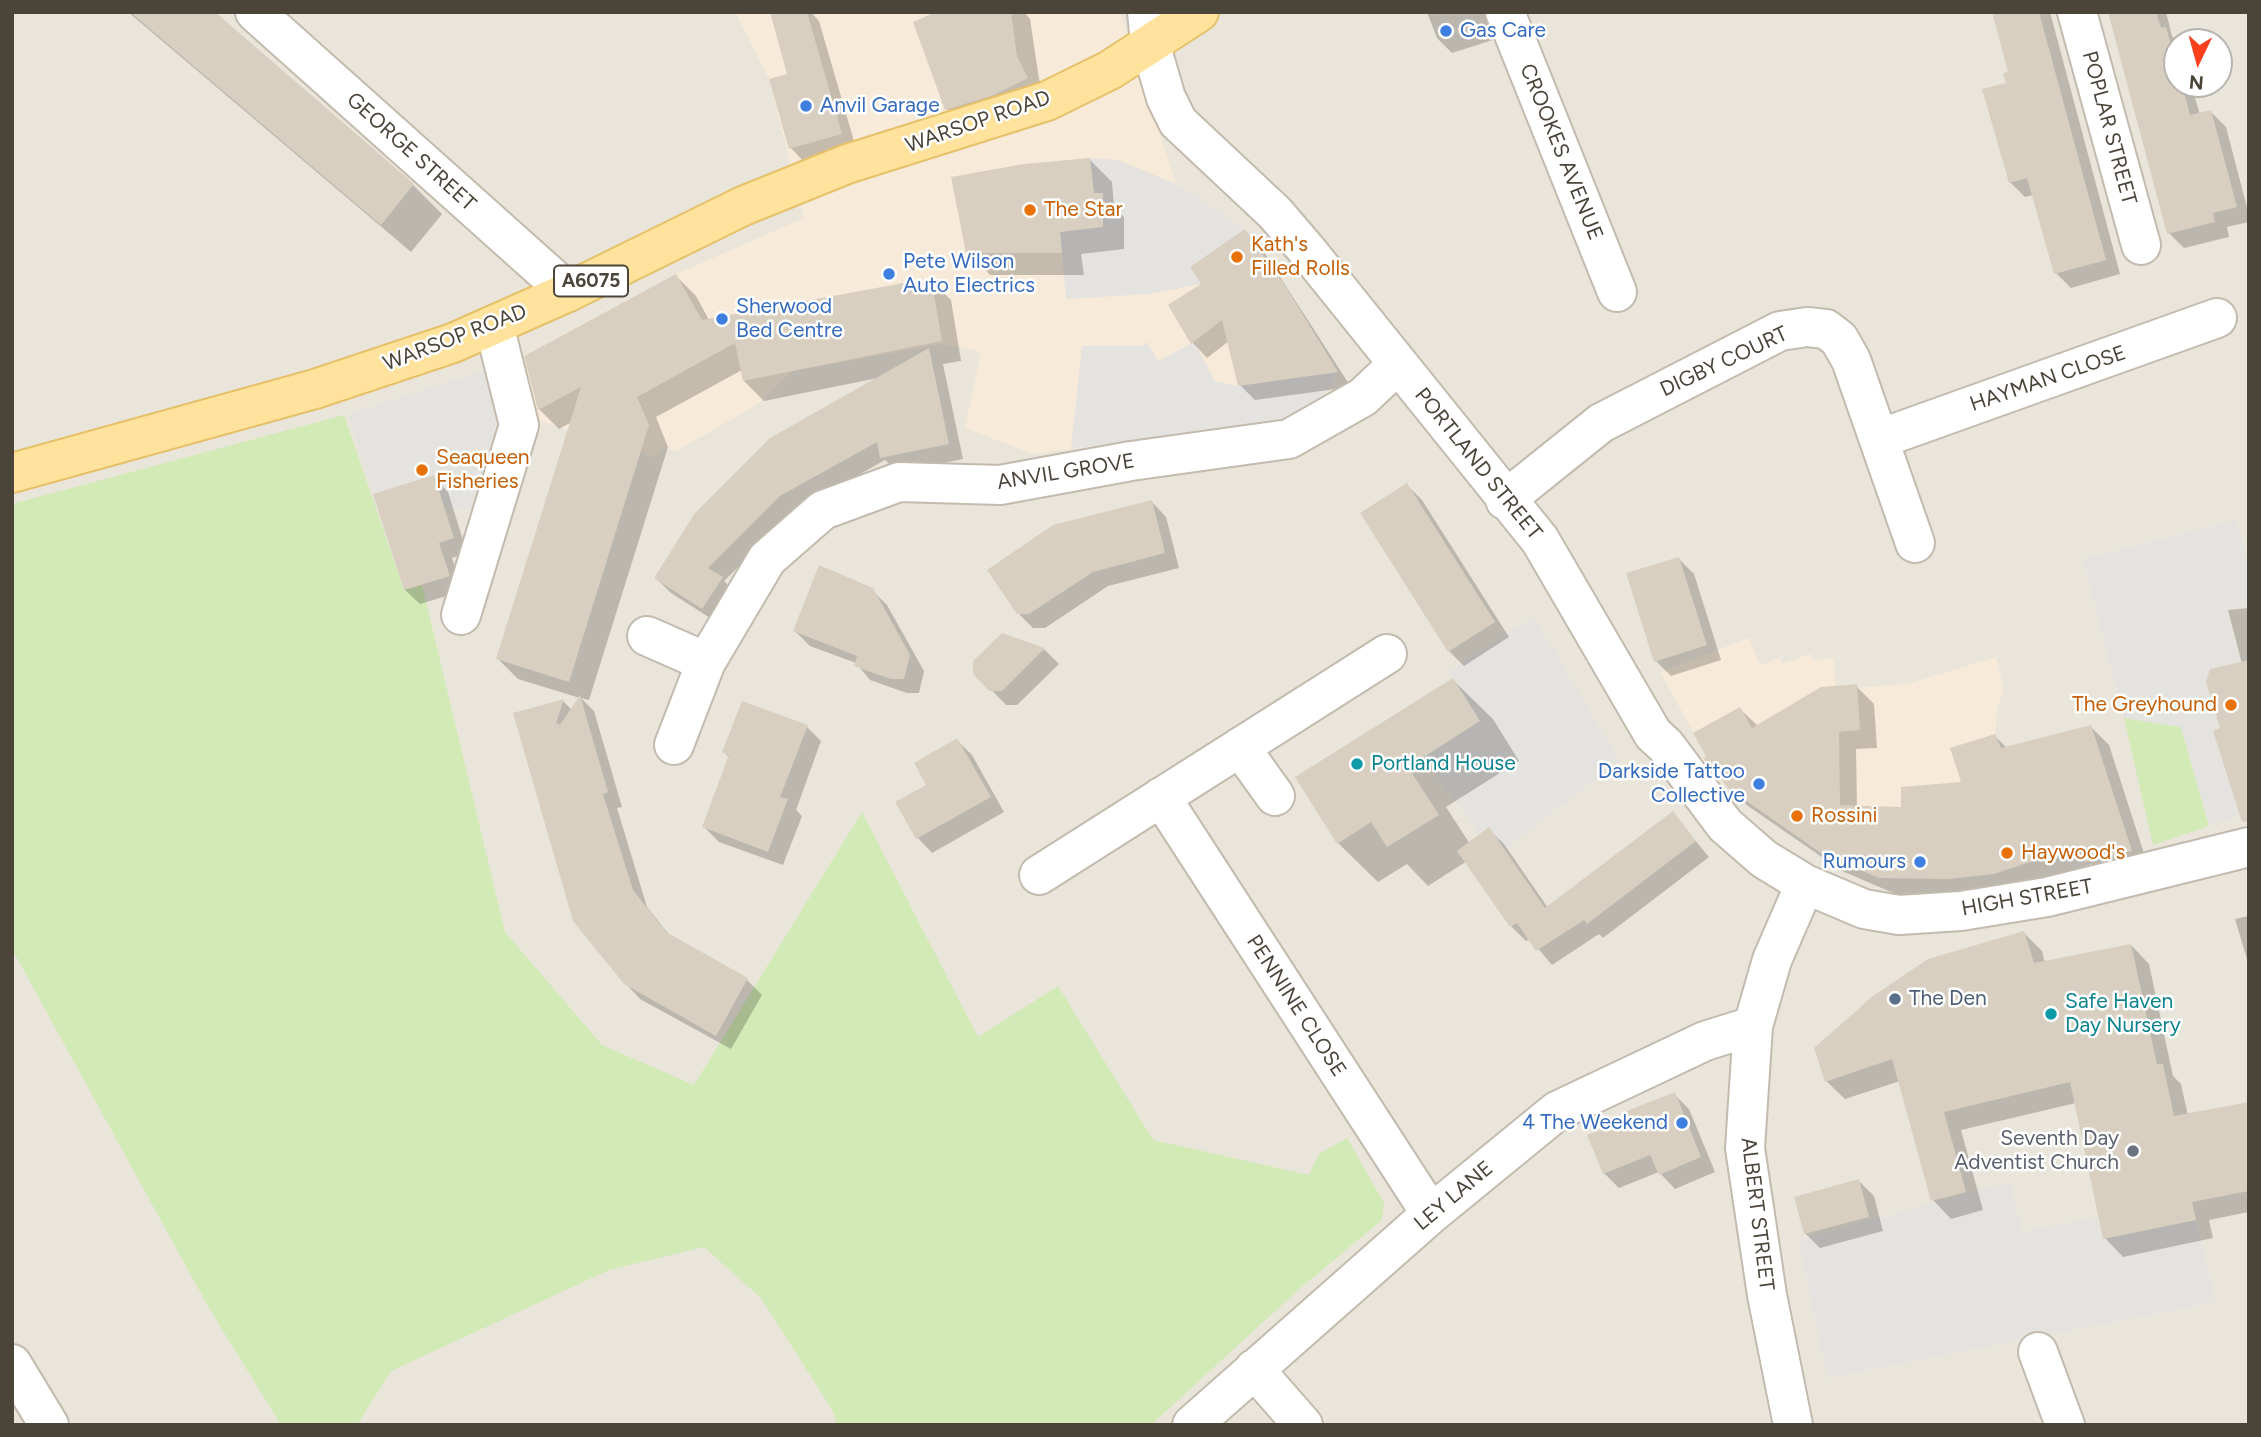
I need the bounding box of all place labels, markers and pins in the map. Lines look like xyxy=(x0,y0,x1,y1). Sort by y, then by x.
place label: Gas Care xyxy=(1460,18,1546,44)
marker: Gas Care xyxy=(1438,23,1454,39)
place label: Anvil Garage xyxy=(820,93,940,119)
marker: Anvil Garage xyxy=(798,98,814,114)
place label: The Star xyxy=(1044,197,1123,223)
marker: The Star xyxy=(1022,202,1038,218)
place label: Kath's Filled Rolls xyxy=(1251,232,1350,282)
place label: Pete Wilson Auto Electrics xyxy=(903,249,1035,299)
marker: Kath's Filled Rolls xyxy=(1229,249,1245,265)
marker: Pete Wilson Auto Electrics xyxy=(881,266,897,282)
place label: Sherwood Bed Centre xyxy=(736,294,843,344)
marker: Sherwood Bed Centre xyxy=(714,311,730,327)
place label: Seaqueen Fisheries xyxy=(436,445,530,495)
marker: Seaqueen Fisheries xyxy=(414,462,430,478)
place label: The Greyhound xyxy=(2072,692,2217,718)
marker: The Greyhound xyxy=(2223,697,2239,713)
place label: Portland House xyxy=(1371,751,1516,777)
marker: Portland House xyxy=(1349,756,1365,772)
place label: Darkside Tattoo Collective xyxy=(1598,759,1745,809)
marker: Darkside Tattoo Collective xyxy=(1751,776,1767,792)
place label: Rossini xyxy=(1811,803,1877,829)
marker: Rossini xyxy=(1789,808,1805,824)
place label: Haywood's xyxy=(2021,840,2125,866)
marker: Haywood's xyxy=(1999,845,2015,861)
place label: Rumours xyxy=(1822,849,1906,875)
marker: Rumours xyxy=(1912,854,1928,870)
place label: The Den xyxy=(1909,986,1987,1012)
place label: Safe Haven Day Nursery xyxy=(2065,989,2181,1039)
marker: The Den xyxy=(1887,991,1903,1007)
marker: Safe Haven Day Nursery xyxy=(2043,1006,2059,1022)
place label: 4 The Weekend xyxy=(1522,1110,1668,1136)
marker: 4 The Weekend xyxy=(1674,1115,1690,1131)
place label: Seventh Day Adventist Church xyxy=(1954,1126,2119,1176)
marker: Seventh Day Adventist Church xyxy=(2125,1143,2141,1159)

